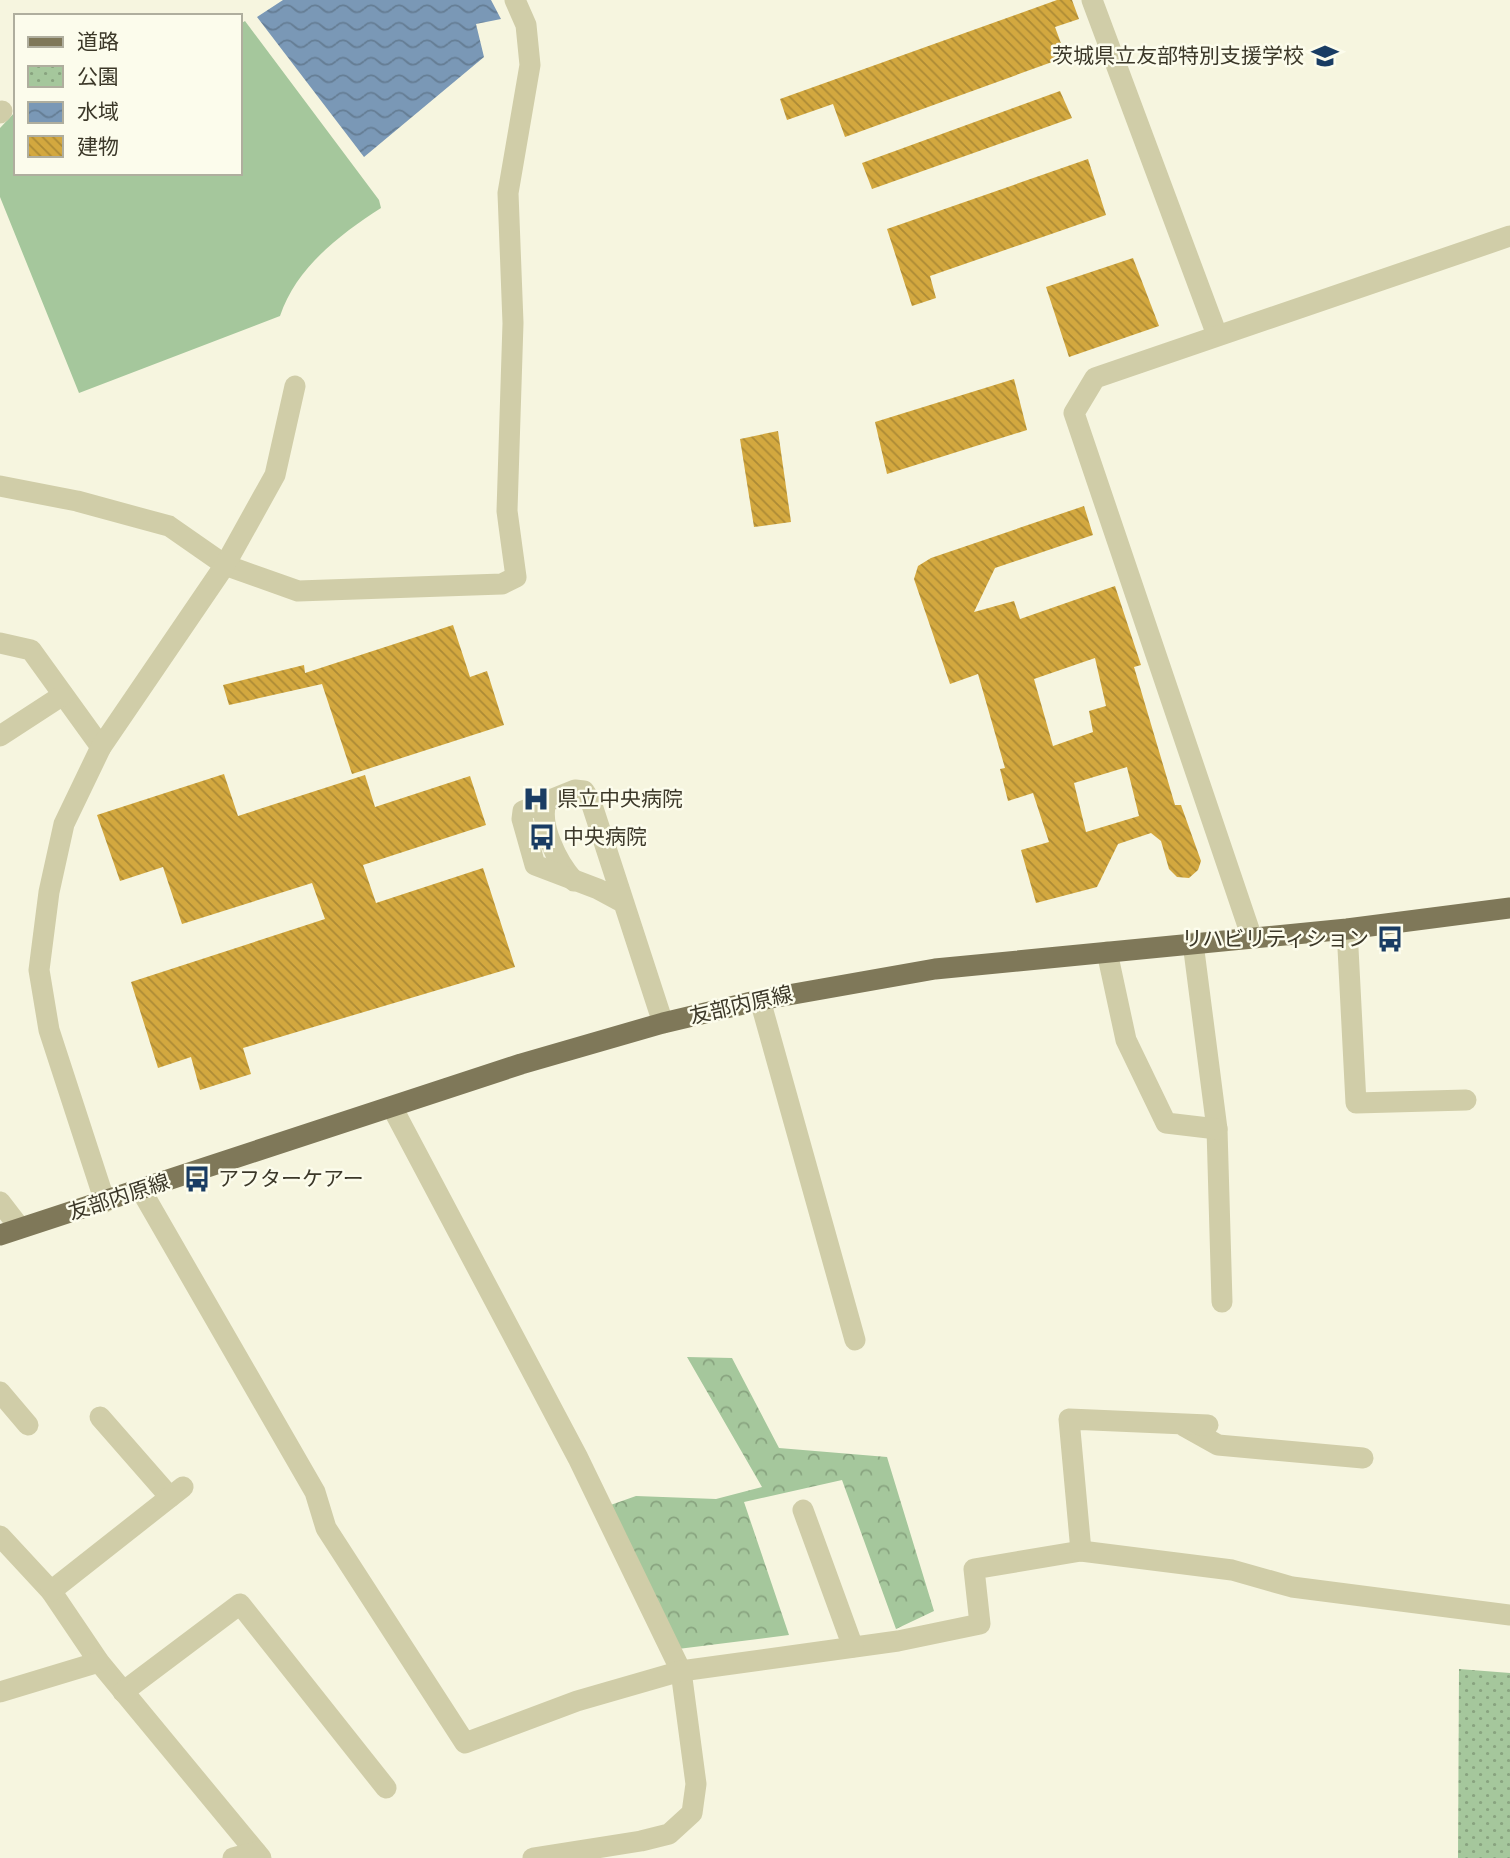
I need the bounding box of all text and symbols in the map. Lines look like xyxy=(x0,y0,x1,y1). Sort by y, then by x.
legend xyxy=(14,14,242,175)
text: 道路 xyxy=(77,29,119,53)
school or university icon: 茨城県立友部特別支援学校 xyxy=(1310,41,1340,71)
place label: 茨城県立友部特別支援学校 xyxy=(1052,43,1304,67)
text: 公園 xyxy=(77,64,119,88)
text: 水域 xyxy=(77,99,119,123)
text: 建物 xyxy=(77,134,119,158)
hospital icon: 県立中央病院 xyxy=(521,784,551,814)
place label: 県立中央病院 xyxy=(557,786,683,810)
bus stop icon: 中央病院 xyxy=(527,822,557,852)
place label: 中央病院 xyxy=(563,824,647,848)
bus stop icon: リハビリティション xyxy=(1375,924,1405,954)
place label: リハビリティション xyxy=(1181,926,1369,950)
street label: 友部内原線 xyxy=(687,981,795,1028)
bus stop icon: アフターケアー xyxy=(182,1164,212,1194)
place label: アフターケアー xyxy=(218,1166,364,1190)
street label: 友部内原線 xyxy=(65,1168,172,1224)

